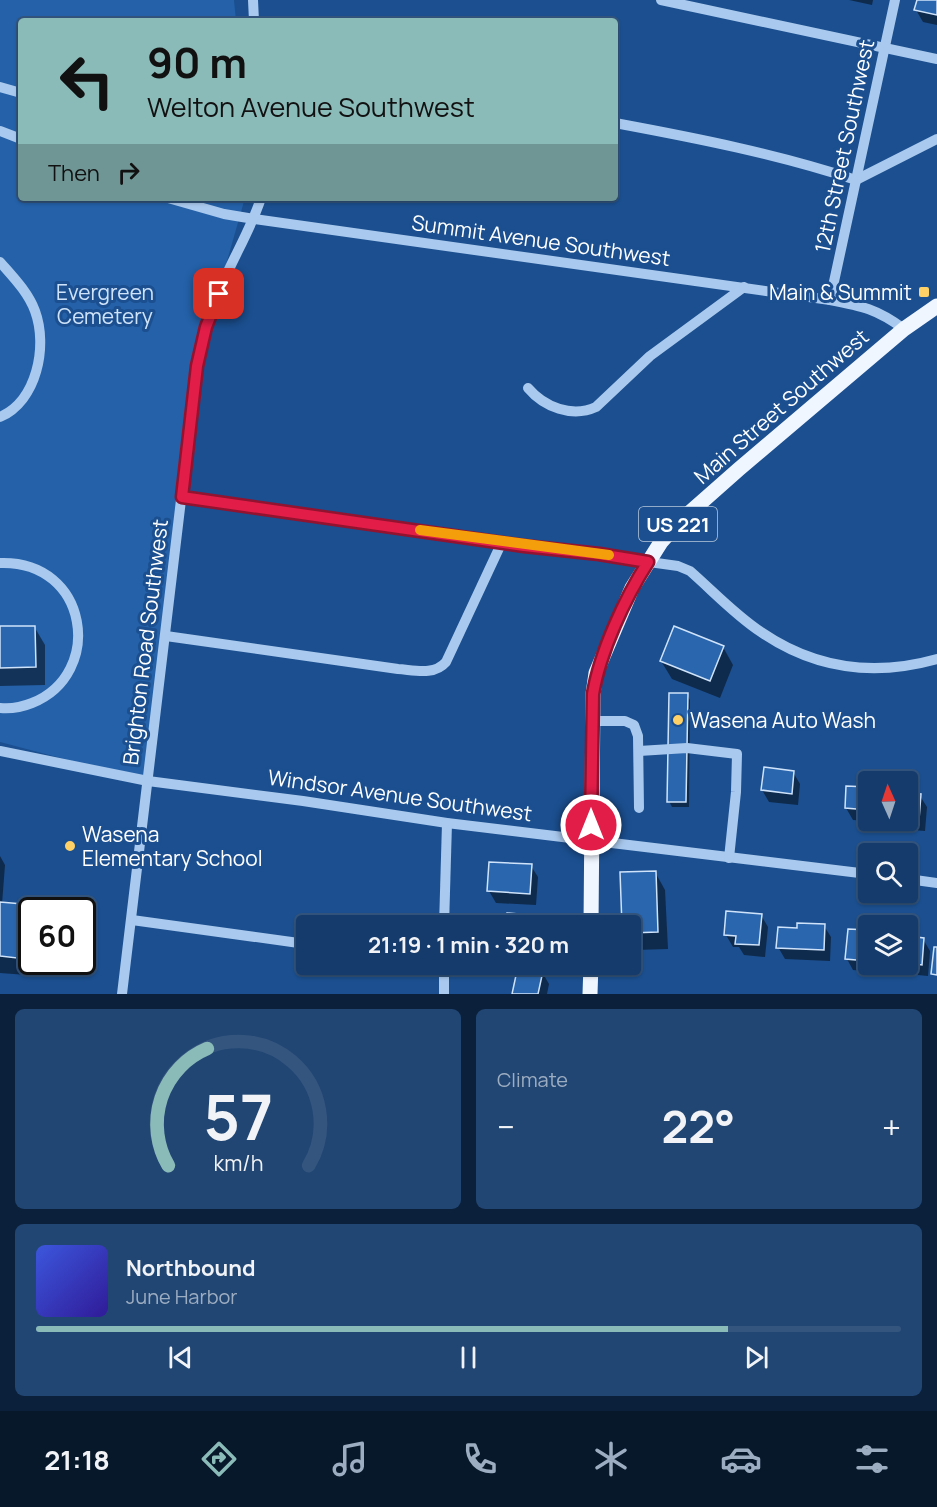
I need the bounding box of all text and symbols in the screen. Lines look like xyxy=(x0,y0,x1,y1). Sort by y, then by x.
text: 90 m xyxy=(147,33,247,91)
street label: 12th Street Southwest xyxy=(808,37,880,255)
icon: left xyxy=(48,42,126,120)
text: Welton Avenue Southwest xyxy=(147,88,475,125)
icon: right xyxy=(112,156,145,189)
text: Then xyxy=(48,158,100,188)
street label: Summit Avenue Southwest xyxy=(410,208,672,272)
pin xyxy=(193,268,244,319)
icon: arrive xyxy=(202,277,235,310)
park label: Evergreen Cemetery xyxy=(56,278,154,330)
place label: Main & Summit xyxy=(769,278,912,306)
marker: Main & Summit xyxy=(917,285,931,299)
street label: Main Street Southwest xyxy=(688,322,874,490)
road number: US 221 xyxy=(639,507,717,541)
street label: Brighton Road Southwest xyxy=(116,517,174,767)
place label: Wasena Auto Wash xyxy=(690,706,876,734)
marker: Wasena Auto Wash xyxy=(671,713,685,727)
street label: Windsor Avenue Southwest xyxy=(266,763,534,827)
north arrow xyxy=(858,771,918,831)
map controls xyxy=(858,771,918,975)
position arrow xyxy=(559,793,623,857)
place label: Wasena Elementary School xyxy=(82,820,263,872)
marker: Wasena Elementary School xyxy=(63,839,77,853)
button: search xyxy=(858,843,918,903)
speed limit sign: 60 xyxy=(18,897,96,975)
button: layers xyxy=(858,915,918,975)
text: 21:19 · 1 min · 320 m xyxy=(368,930,569,960)
text: Climate xyxy=(497,1066,568,1093)
text: 57 xyxy=(203,1073,273,1159)
text: 22° xyxy=(661,1095,735,1157)
text: − xyxy=(497,1104,515,1149)
text: + xyxy=(882,1104,901,1149)
text: km/h xyxy=(213,1148,263,1177)
text: Northbound xyxy=(126,1253,256,1283)
text: June Harbor xyxy=(126,1283,238,1310)
icon: previous xyxy=(164,1341,197,1374)
icon: pause xyxy=(452,1341,485,1374)
icon: next xyxy=(740,1341,773,1374)
icon: directions xyxy=(198,1438,240,1480)
icon: music xyxy=(329,1438,371,1480)
icon: phone xyxy=(459,1438,501,1480)
icon: climate xyxy=(590,1438,632,1480)
icon: car xyxy=(720,1438,762,1480)
icon: filters xyxy=(851,1438,893,1480)
text: 21:18 xyxy=(44,1441,110,1478)

